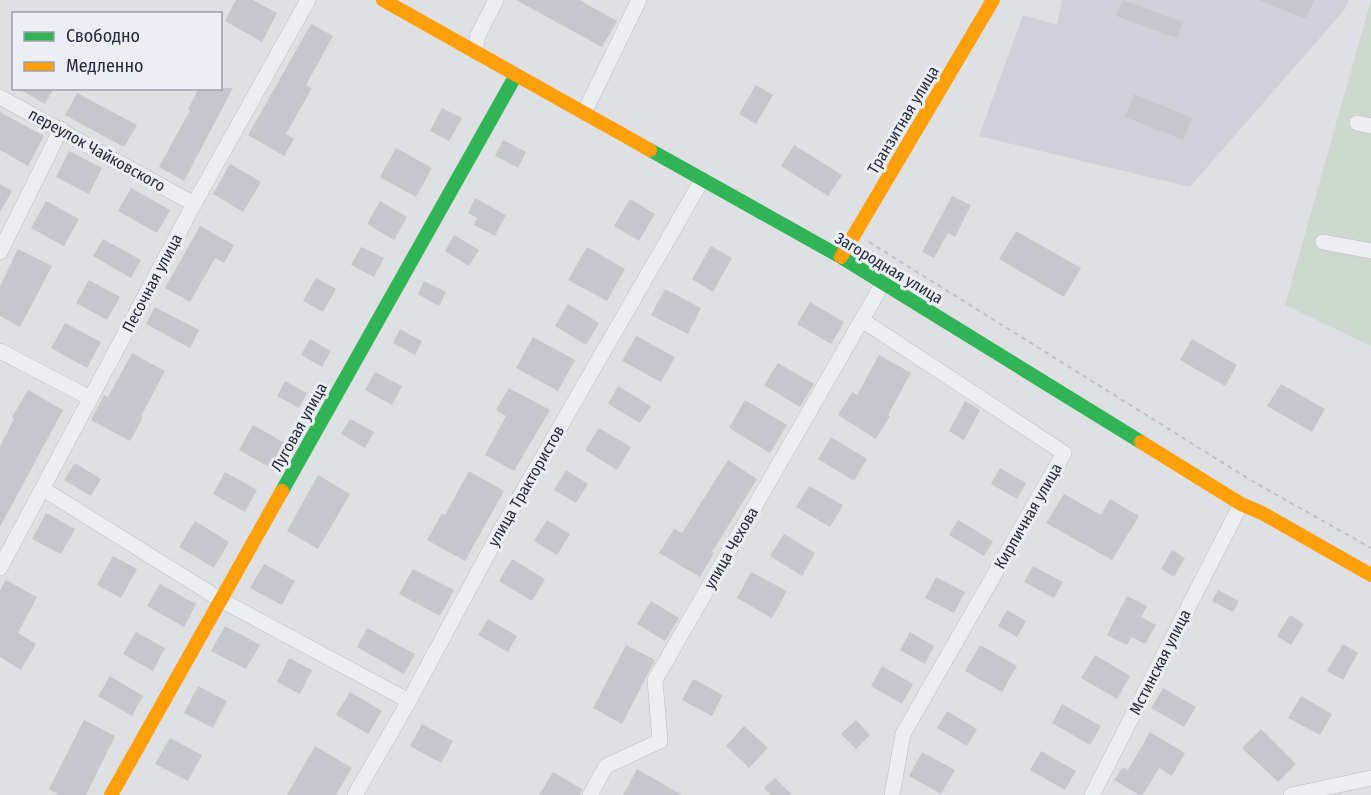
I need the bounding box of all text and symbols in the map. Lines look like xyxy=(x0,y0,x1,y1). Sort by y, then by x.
legend xyxy=(12,12,222,90)
text: Свободно xyxy=(66,25,140,47)
text: Медленно xyxy=(66,55,144,77)
street label: Транзитная улица xyxy=(863,62,943,177)
street label: переулок Чайковского xyxy=(25,105,169,195)
street label: Загородная улица xyxy=(832,228,947,308)
street label: Песочная улица xyxy=(118,230,186,335)
street label: Луговая улица xyxy=(267,379,331,475)
street label: улица Трактористов xyxy=(484,422,568,550)
street label: Кирпичная улица xyxy=(990,460,1066,572)
street label: улица Чехова xyxy=(700,504,762,592)
street label: Мстинская улица xyxy=(1125,606,1195,718)

